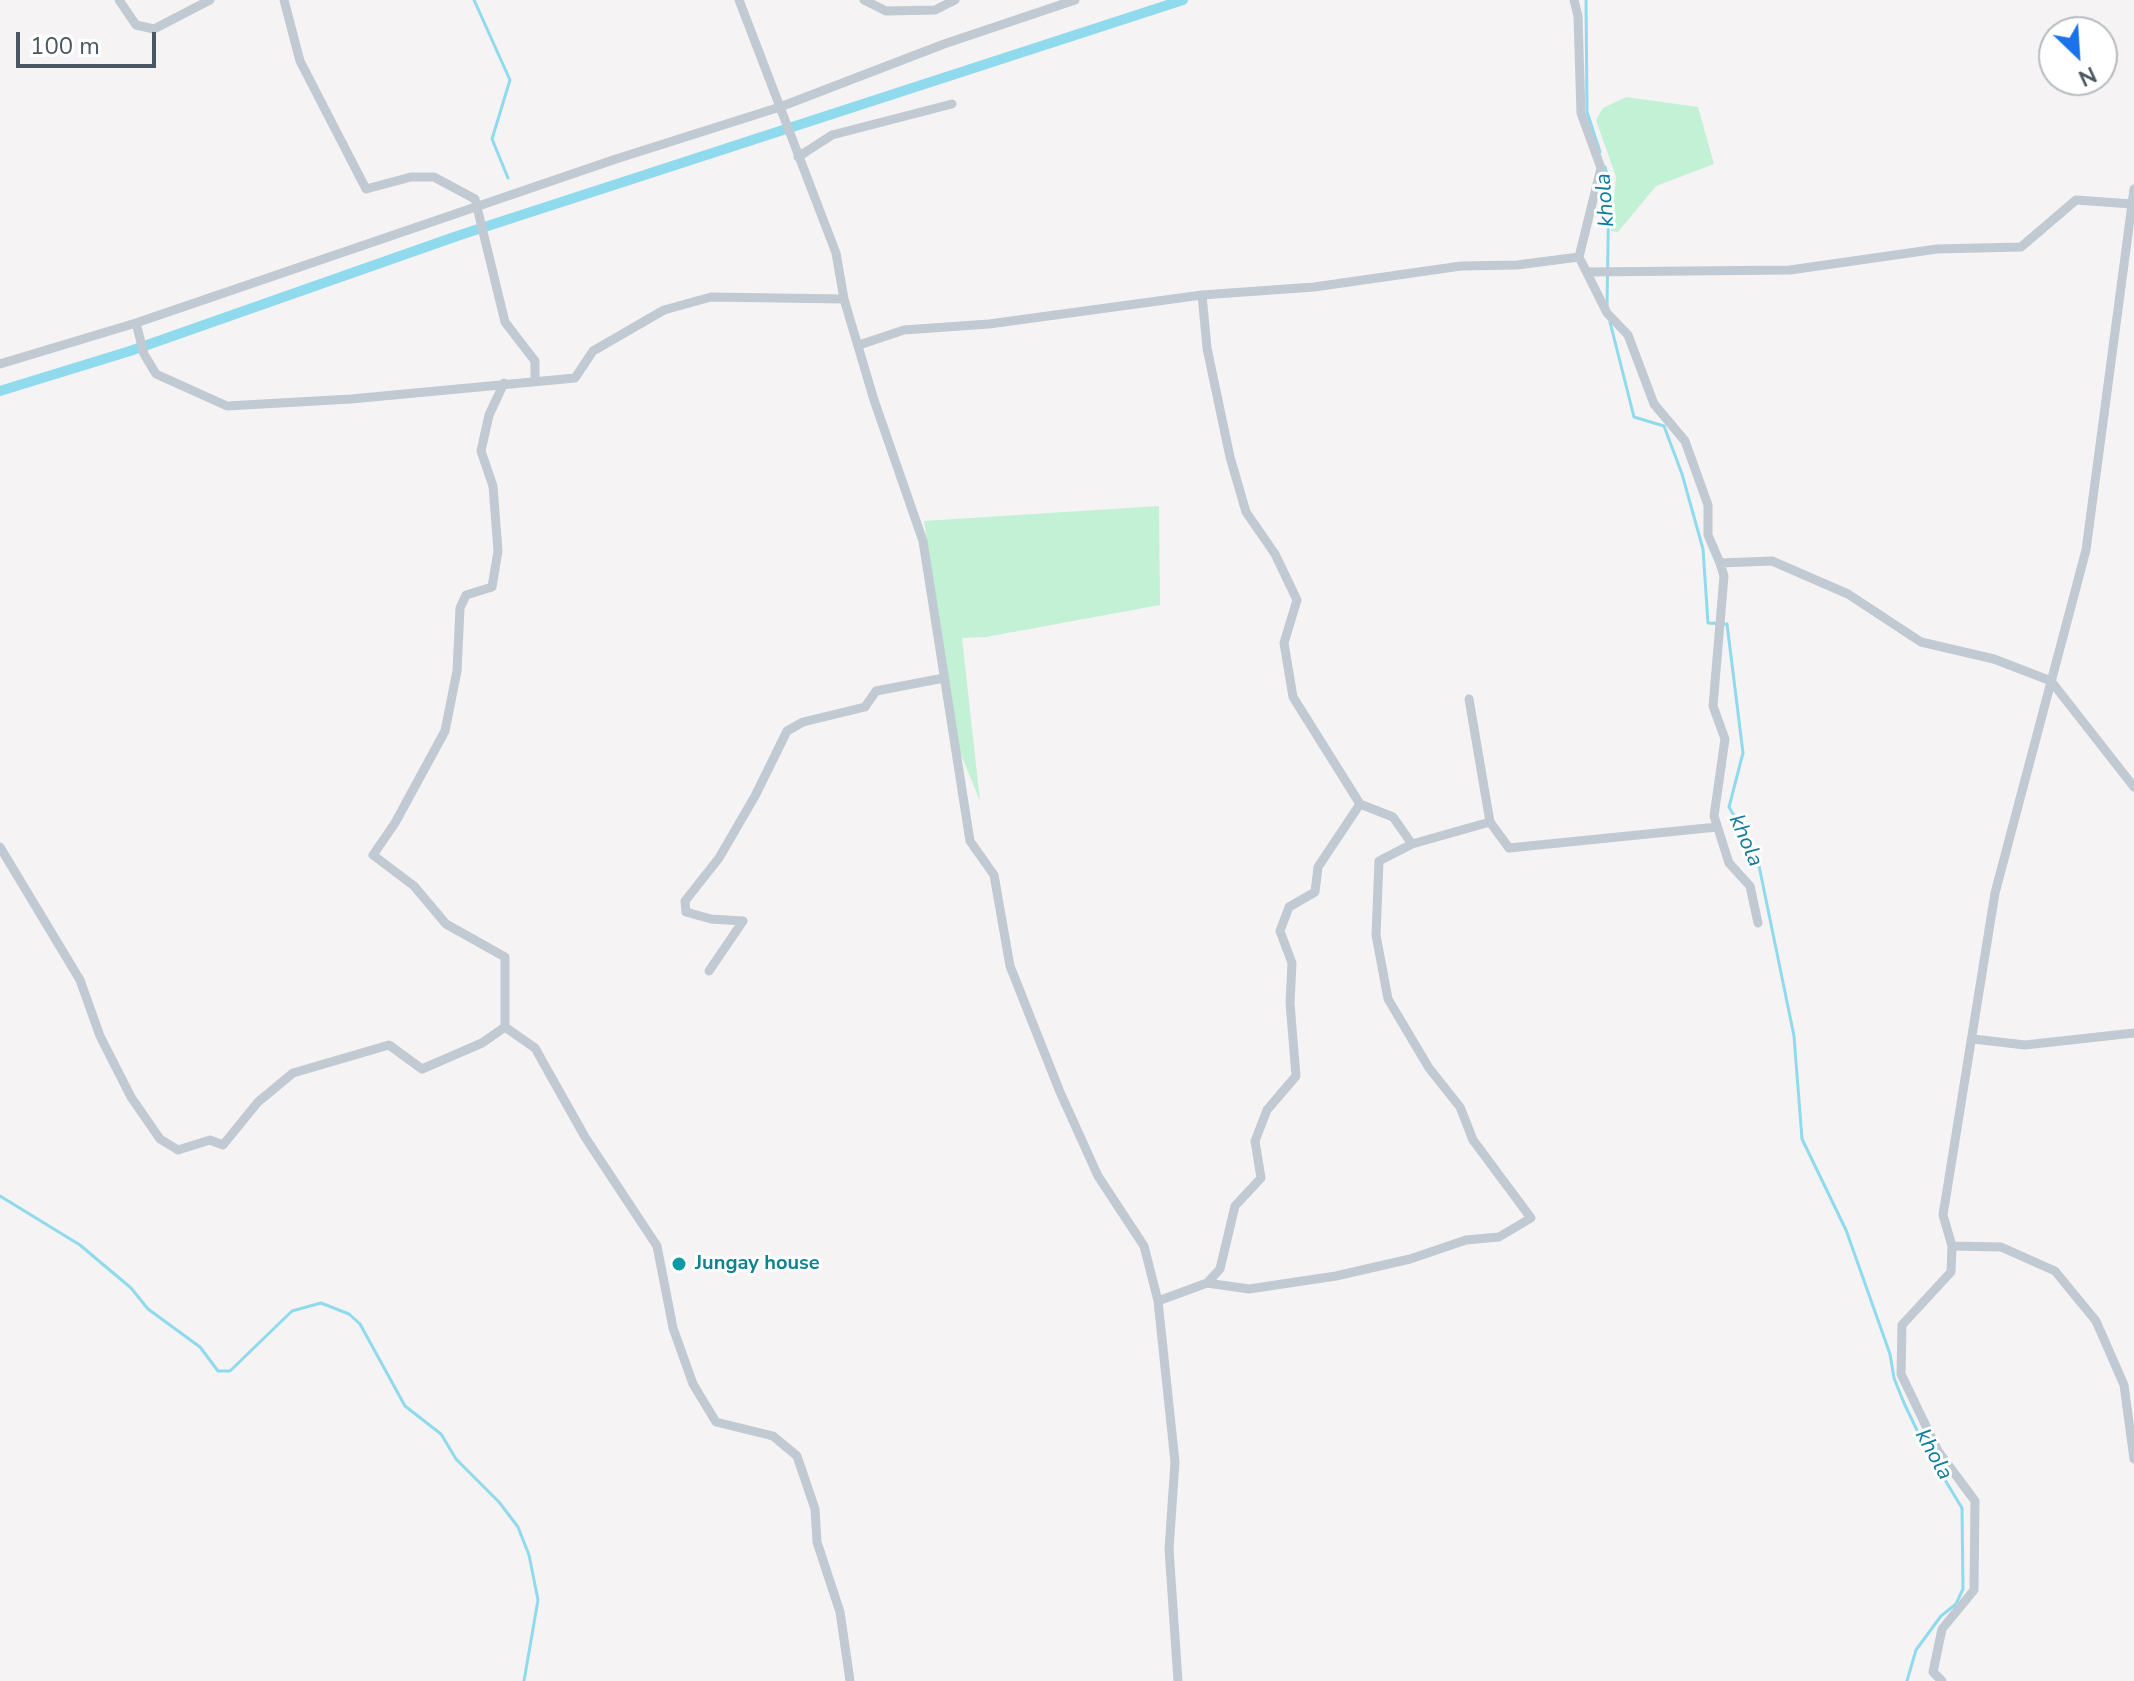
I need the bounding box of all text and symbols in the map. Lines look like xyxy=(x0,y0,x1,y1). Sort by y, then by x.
scale bar xyxy=(20,16,160,66)
north arrow xyxy=(2038,16,2118,96)
text: 100 m xyxy=(30,30,100,62)
text: N xyxy=(2073,59,2101,93)
water label: khola xyxy=(1591,172,1621,228)
water label: khola xyxy=(1722,811,1768,871)
place label: Jungay house xyxy=(695,1252,820,1276)
marker: Jungay house xyxy=(670,1255,688,1273)
water label: khola xyxy=(1908,1425,1958,1485)

